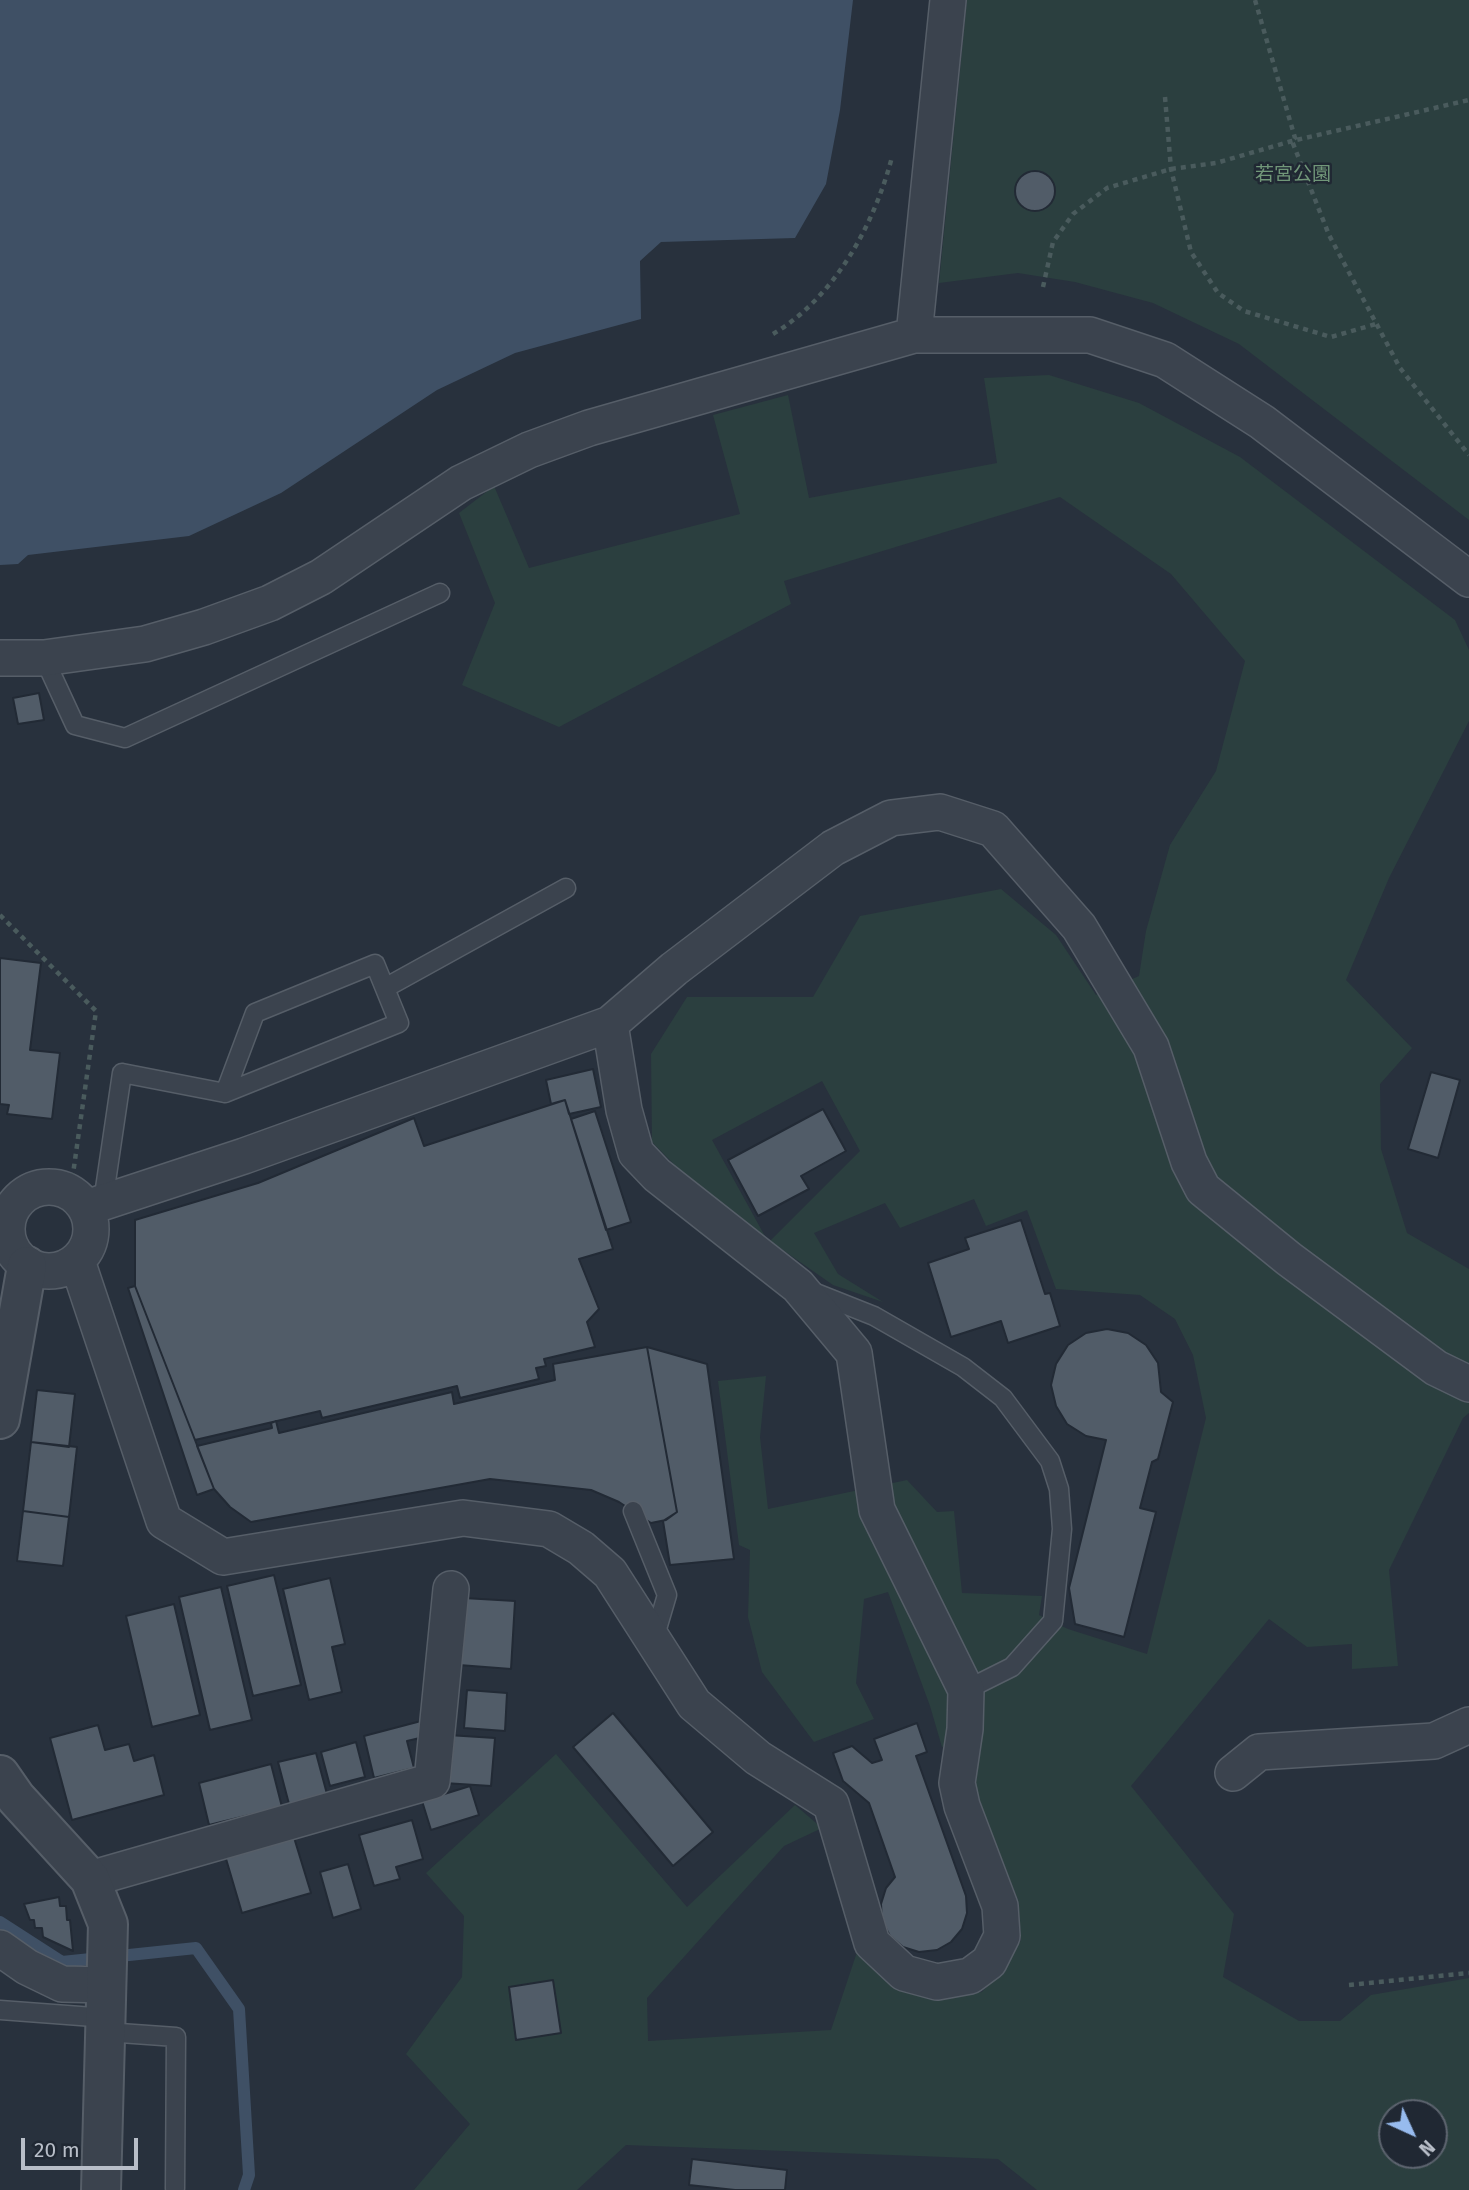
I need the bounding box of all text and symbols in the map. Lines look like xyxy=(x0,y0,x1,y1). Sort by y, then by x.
park label: 若宮公園 xyxy=(1255,164,1331,186)
north arrow xyxy=(1378,2099,1448,2169)
scale bar xyxy=(24,2124,142,2168)
text: N xyxy=(1414,2135,1439,2160)
text: 20 m xyxy=(34,2137,80,2163)

